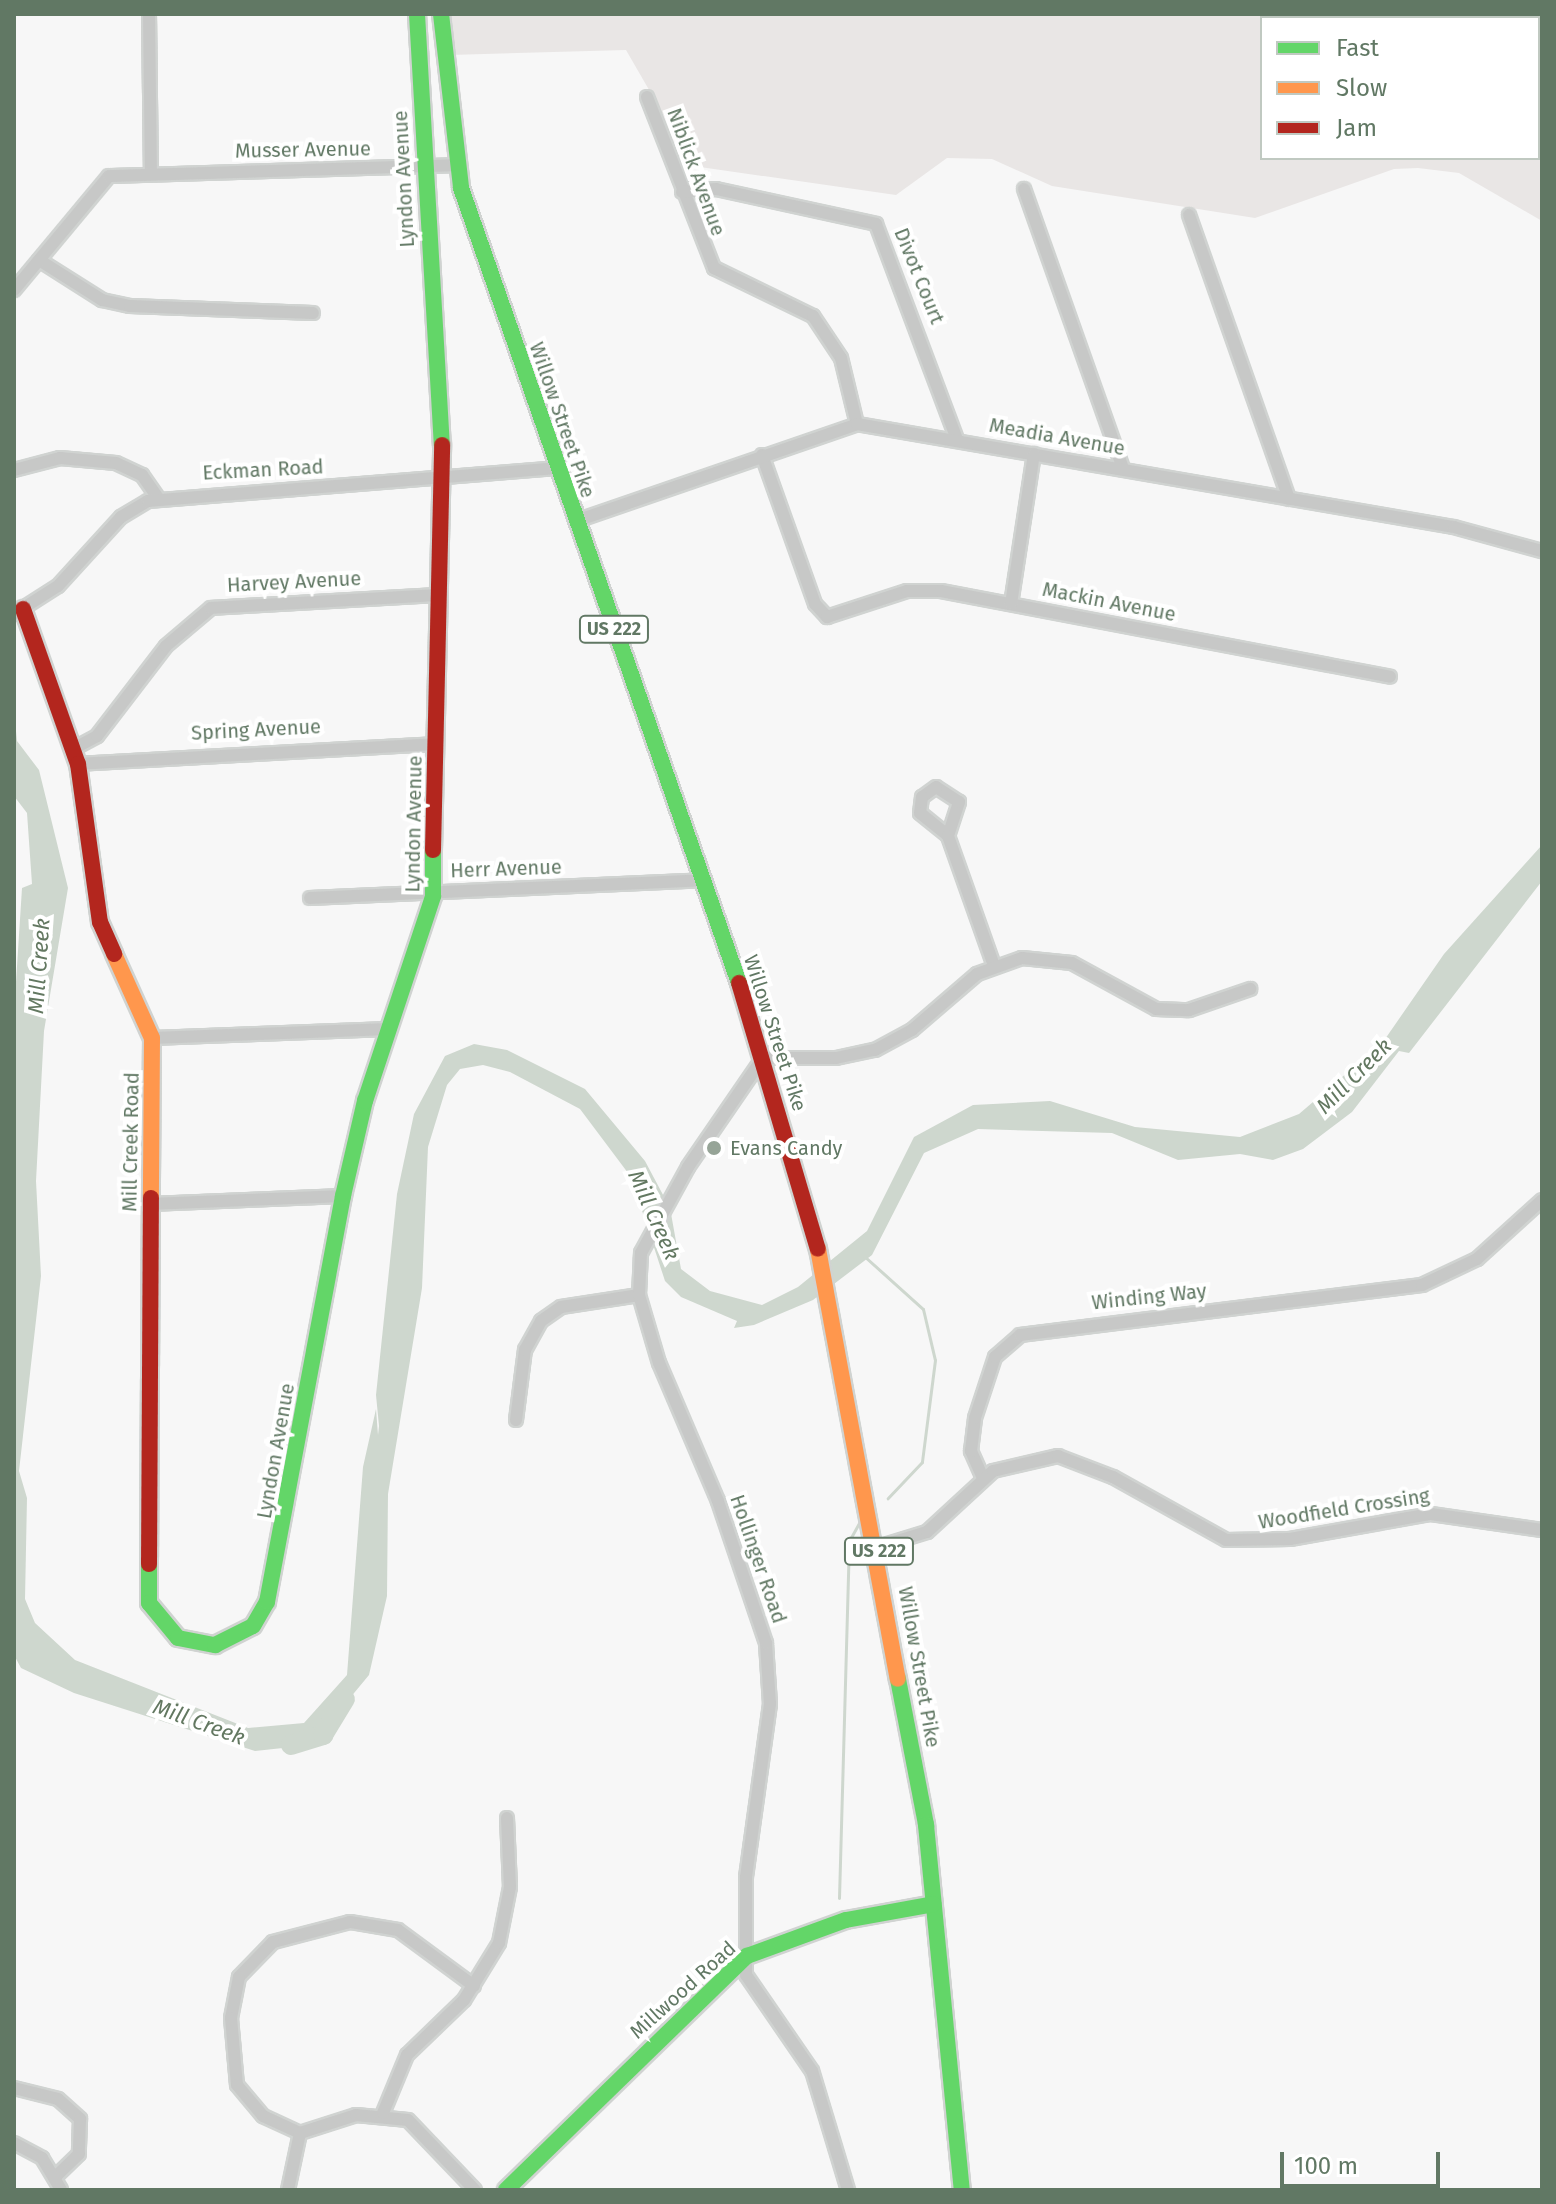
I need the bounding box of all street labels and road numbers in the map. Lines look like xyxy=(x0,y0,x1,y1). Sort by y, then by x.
street label: Niblick Avenue xyxy=(662,105,730,239)
street label: Lyndon Avenue xyxy=(388,110,420,248)
street label: Musser Avenue xyxy=(235,137,371,163)
street label: Divot Court xyxy=(889,224,949,328)
street label: Willow Street Pike xyxy=(524,339,600,501)
street label: Meadia Avenue xyxy=(987,413,1127,461)
street label: Eckman Road xyxy=(202,455,324,485)
street label: Harvey Avenue xyxy=(226,567,362,597)
street label: Mackin Avenue xyxy=(1040,577,1178,627)
road number: US 222 xyxy=(578,615,650,643)
street label: Spring Avenue xyxy=(190,715,322,745)
street label: Lyndon Avenue xyxy=(401,755,427,893)
street label: Herr Avenue xyxy=(450,855,562,883)
street label: Willow Street Pike xyxy=(738,952,812,1114)
street label: Mill Creek Road xyxy=(118,1072,144,1212)
street label: Winding Way xyxy=(1090,1279,1208,1315)
street label: Lyndon Avenue xyxy=(252,1381,300,1521)
street label: Woodfield Crossing xyxy=(1257,1484,1431,1534)
street label: Hollinger Road xyxy=(725,1492,791,1626)
road number: US 222 xyxy=(843,1537,915,1565)
street label: Willow Street Pike xyxy=(893,1585,945,1749)
street label: Millwood Road xyxy=(625,1936,741,2044)

